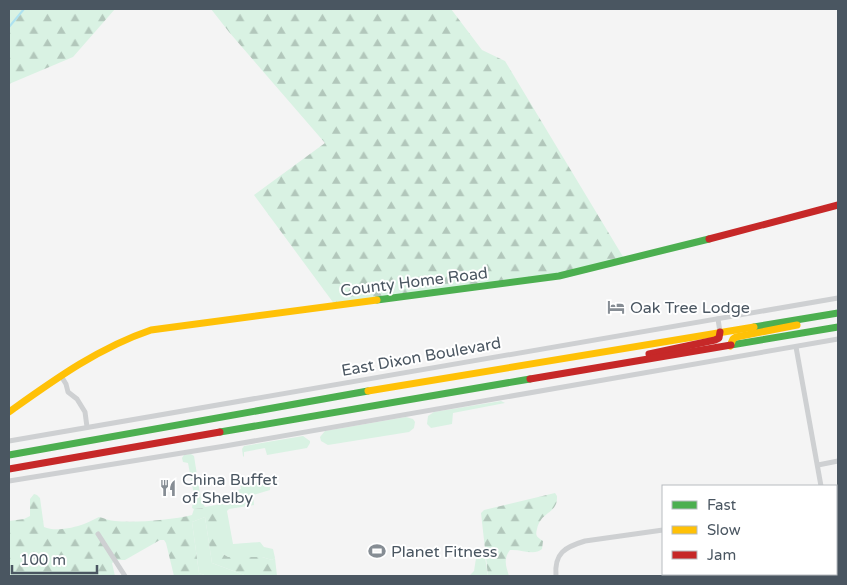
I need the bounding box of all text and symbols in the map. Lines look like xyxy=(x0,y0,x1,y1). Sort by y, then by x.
street label: County Home Road xyxy=(339,263,489,301)
hotel icon: Oak Tree Lodge xyxy=(606,297,626,317)
place label: Oak Tree Lodge xyxy=(630,298,750,318)
street label: East Dixon Boulevard xyxy=(340,333,503,381)
place label: China Buffet of Shelby xyxy=(182,470,278,508)
restaurant icon: China Buffet of Shelby xyxy=(158,478,178,498)
legend xyxy=(662,485,837,575)
text: Fast xyxy=(707,496,737,514)
text: Slow xyxy=(707,521,741,539)
sports icon: Planet Fitness xyxy=(367,541,387,561)
scale bar xyxy=(12,542,98,574)
place label: Planet Fitness xyxy=(391,542,498,562)
text: Jam xyxy=(707,546,736,564)
text: 100 m xyxy=(20,551,66,569)

